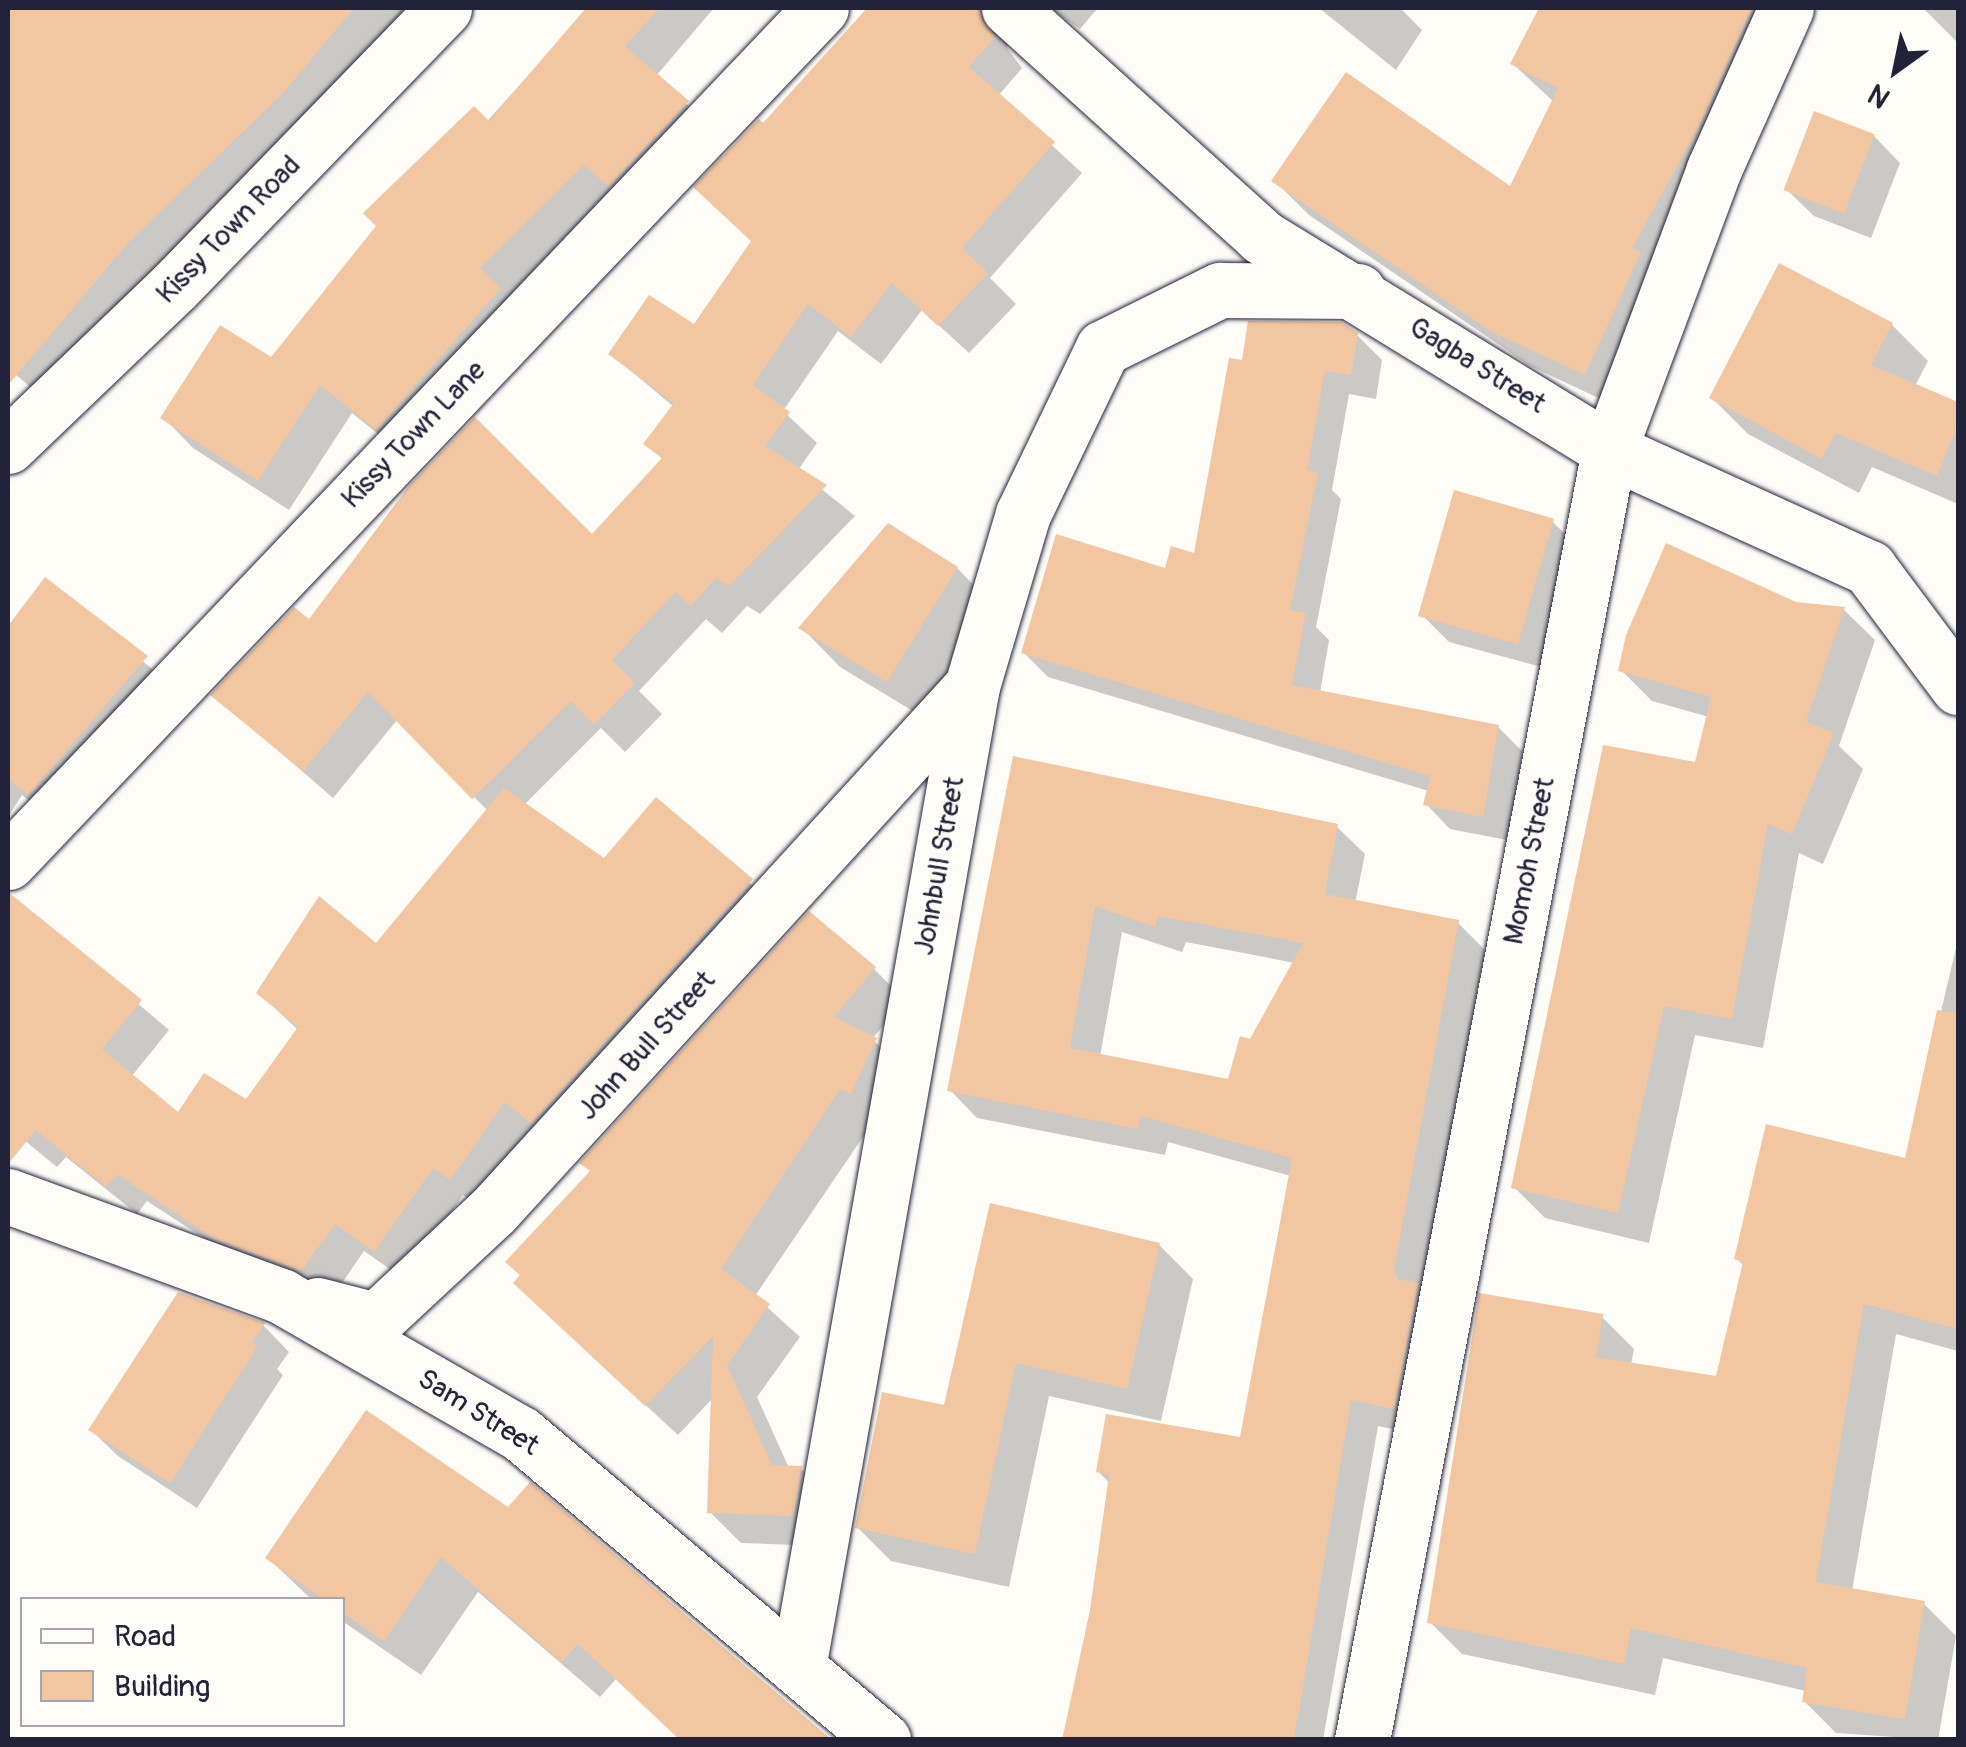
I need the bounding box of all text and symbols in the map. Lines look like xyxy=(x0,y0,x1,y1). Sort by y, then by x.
north arrow xyxy=(1846,20,1946,120)
text: N xyxy=(1862,76,1897,115)
street label: Kissy Town Road xyxy=(150,149,308,311)
street label: Gagba Street xyxy=(1403,311,1551,421)
street label: Kissy Town Lane xyxy=(335,354,493,516)
street label: Johnbull Street xyxy=(908,774,972,958)
street label: Momoh Street xyxy=(1497,775,1563,947)
street label: John Bull Street xyxy=(571,965,723,1127)
street label: Sam Street xyxy=(411,1363,545,1463)
legend xyxy=(20,1597,345,1727)
text: Road xyxy=(114,1618,176,1655)
text: Building xyxy=(114,1668,210,1705)

